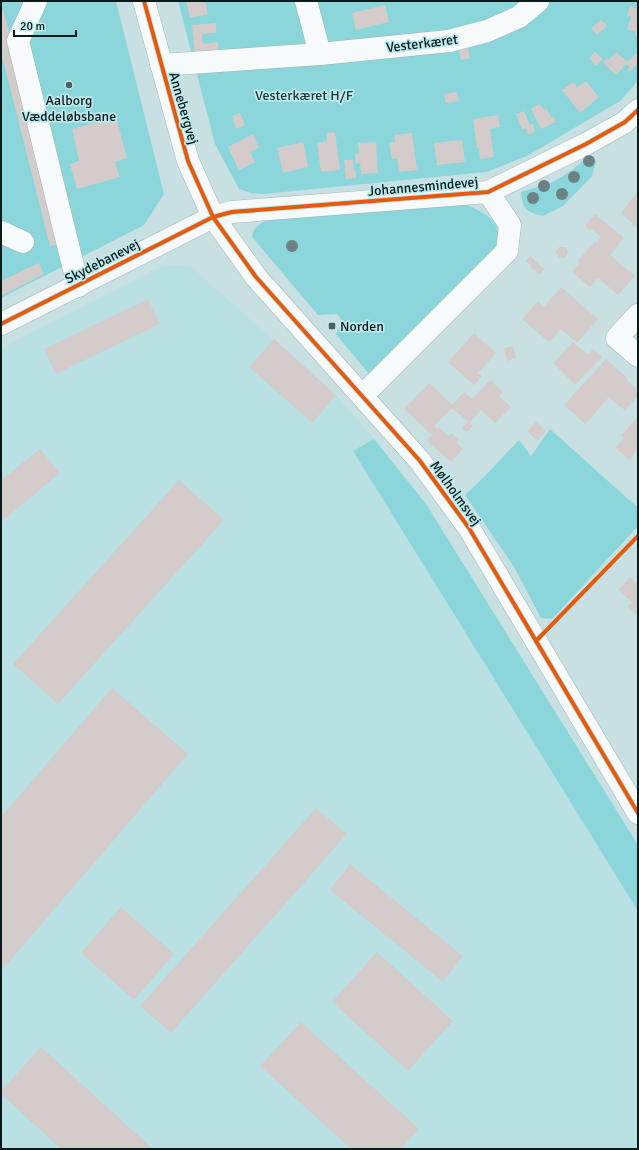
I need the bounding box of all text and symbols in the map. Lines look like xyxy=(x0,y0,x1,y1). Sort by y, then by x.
scale bar xyxy=(14,12,76,38)
text: 20 m xyxy=(20,19,45,34)
street label: Vesterkæret xyxy=(385,31,459,56)
street label: Annebergvej xyxy=(165,70,202,146)
marker: Aalborg Væddeløbsbane xyxy=(64,80,74,90)
park label: Vesterkæret H/F xyxy=(255,87,353,104)
place label: Aalborg Væddeløbsbane xyxy=(22,92,116,125)
street label: Johannesmindevej xyxy=(367,173,479,200)
street label: Skydebanevej xyxy=(62,235,142,288)
place label: Norden xyxy=(340,318,384,335)
marker: Norden xyxy=(327,321,337,331)
street label: Mølholmsvej xyxy=(426,458,485,529)

